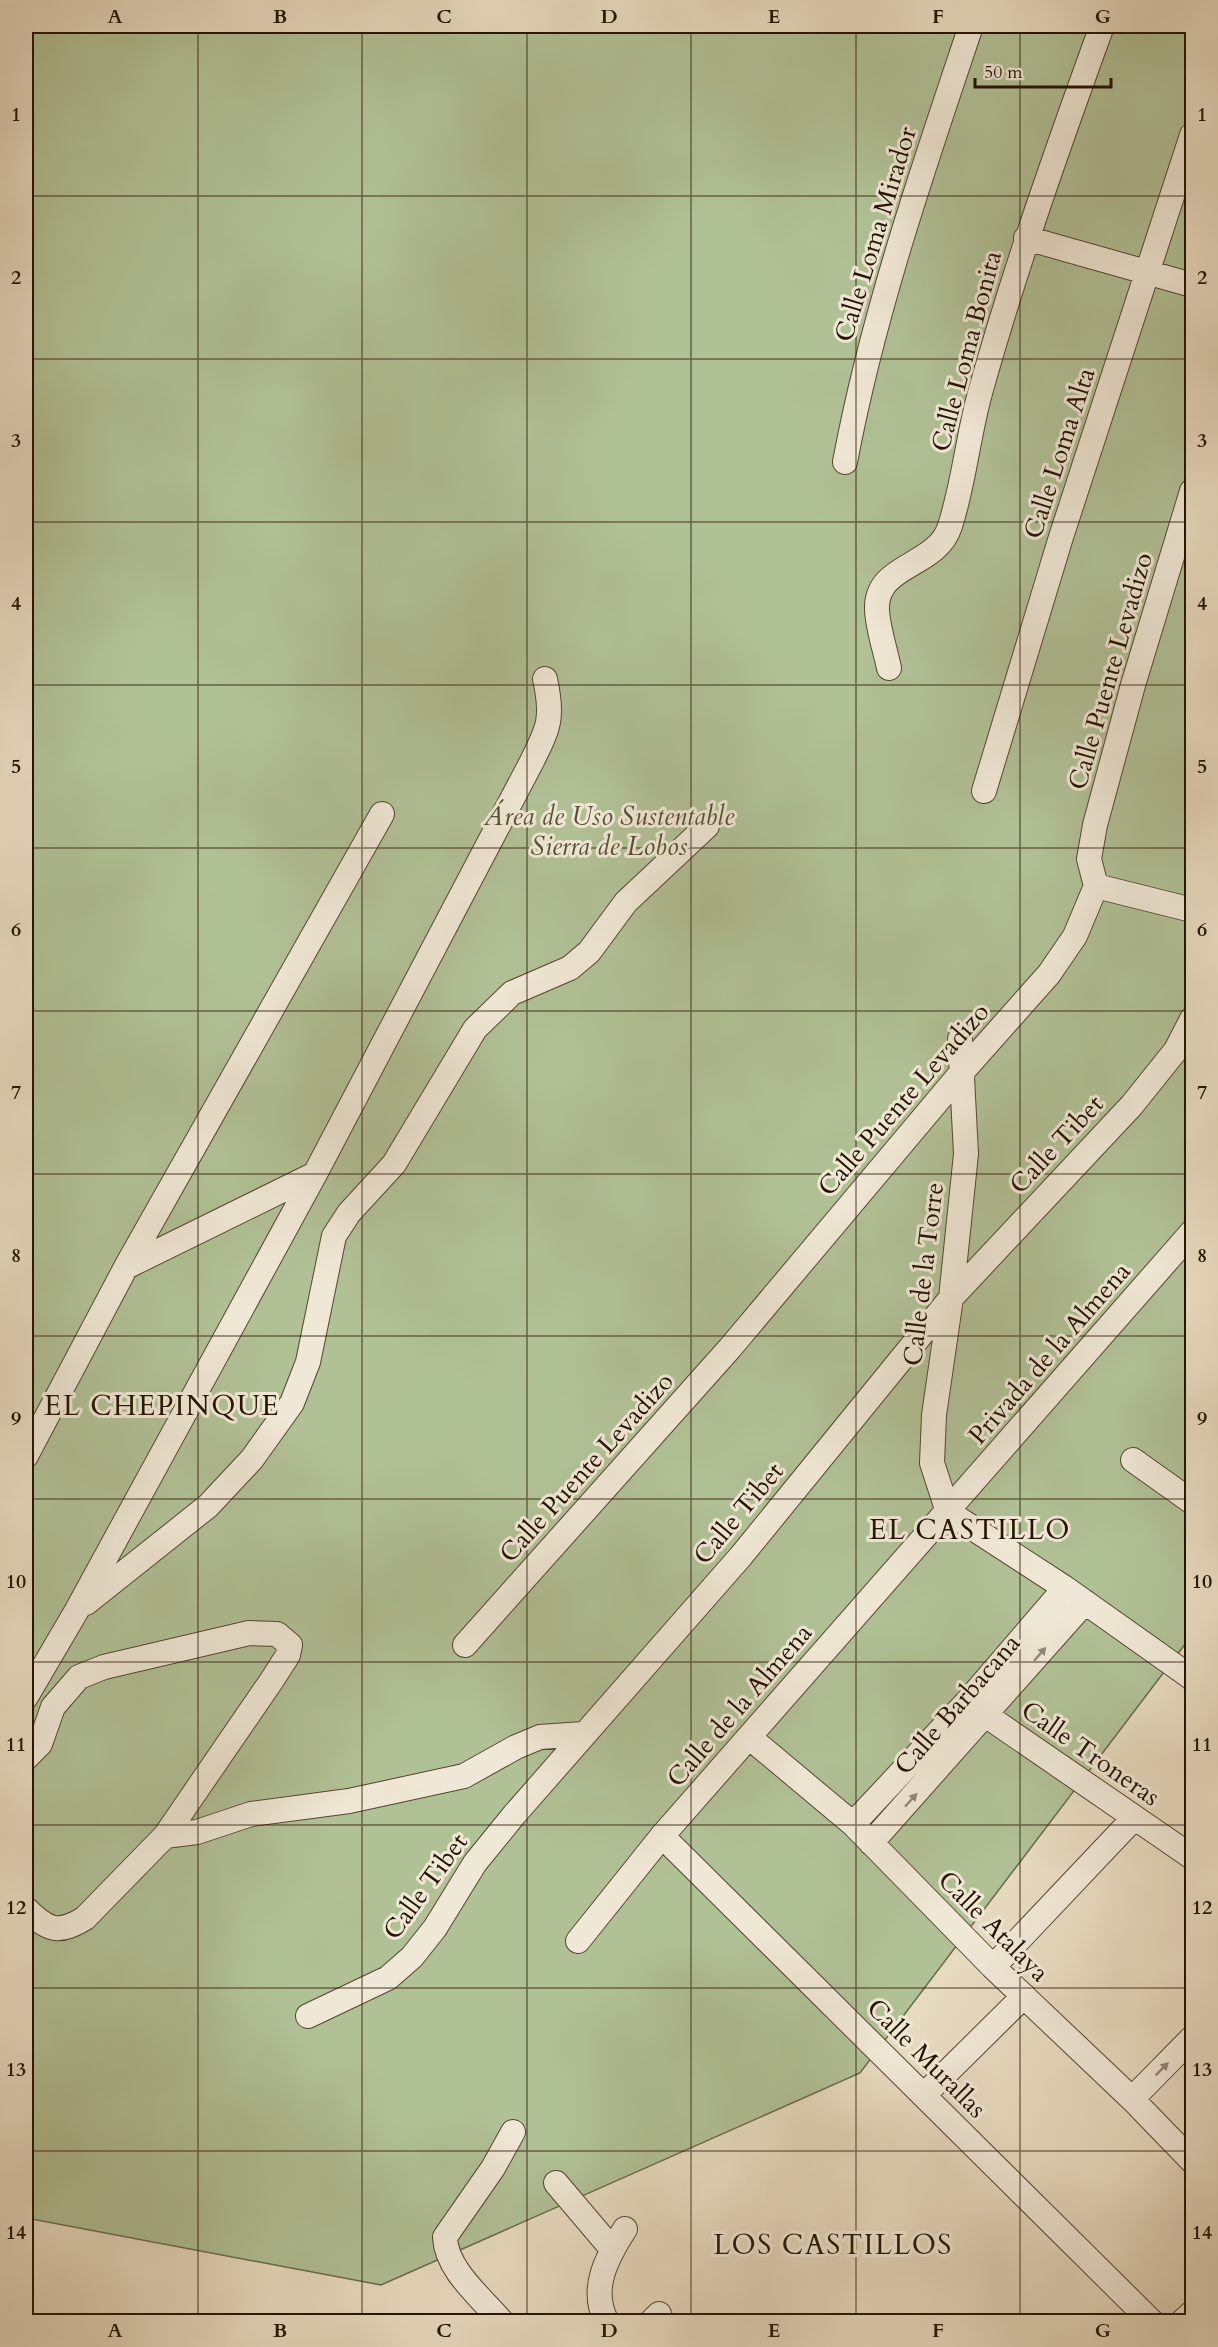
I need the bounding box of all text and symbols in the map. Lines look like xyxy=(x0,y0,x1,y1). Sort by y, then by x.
text: A xyxy=(107,3,123,30)
text: B xyxy=(273,3,287,30)
text: C xyxy=(436,3,452,30)
text: D xyxy=(600,3,618,30)
text: E xyxy=(768,3,780,30)
text: F xyxy=(932,3,944,30)
text: G xyxy=(1095,3,1111,30)
scale bar xyxy=(975,51,1112,89)
text: 50 m xyxy=(984,60,1023,85)
text: 1 xyxy=(11,101,21,128)
text: 1 xyxy=(1197,101,1207,128)
street label: Calle Loma Mirador xyxy=(826,122,925,346)
street label: Calle Loma Bonita xyxy=(923,247,1010,455)
text: 2 xyxy=(11,264,21,291)
text: 2 xyxy=(1197,264,1207,291)
street label: Calle Loma Alta xyxy=(1015,363,1104,543)
text: 3 xyxy=(11,427,21,454)
text: 3 xyxy=(1197,427,1207,454)
street label: Calle Puente Levadizo xyxy=(1060,549,1161,794)
text: 4 xyxy=(11,590,21,617)
text: 4 xyxy=(1197,590,1207,617)
text: 5 xyxy=(11,753,21,780)
text: 5 xyxy=(1197,753,1207,780)
park label: Área de Uso Sustentable Sierra de Lobos xyxy=(483,799,735,864)
text: 6 xyxy=(11,916,21,943)
text: 6 xyxy=(1197,916,1207,943)
street label: Calle Puente Levadizo xyxy=(810,995,997,1203)
text: 7 xyxy=(11,1079,21,1106)
text: 7 xyxy=(1197,1079,1207,1106)
street label: Calle Tibet xyxy=(1001,1087,1111,1201)
street label: Calle de la Torre xyxy=(895,1180,952,1368)
text: 8 xyxy=(11,1242,21,1269)
text: 8 xyxy=(1197,1242,1207,1269)
street label: Privada de la Almena xyxy=(960,1255,1138,1452)
street label: Calle Puente Levadizo xyxy=(491,1365,681,1570)
district label: EL CHEPINQUE xyxy=(44,1387,280,1425)
text: 9 xyxy=(11,1405,21,1432)
text: 9 xyxy=(1197,1405,1207,1432)
street label: Calle Tibet xyxy=(685,1455,791,1572)
district label: EL CASTILLO xyxy=(869,1511,1071,1549)
text: 10 xyxy=(6,1568,26,1595)
text: 10 xyxy=(1192,1568,1212,1595)
street label: Calle de la Almena xyxy=(659,1616,820,1794)
street label: Calle Barbacana xyxy=(886,1626,1028,1782)
one-way arrow xyxy=(1033,1647,1046,1662)
street label: Calle Troneras xyxy=(1014,1693,1167,1814)
text: 11 xyxy=(6,1731,26,1758)
text: 11 xyxy=(1192,1731,1212,1758)
one-way arrow xyxy=(904,1793,917,1808)
street label: Calle Tibet xyxy=(375,1826,476,1947)
street label: Calle Atalaya xyxy=(930,1863,1057,1990)
text: 12 xyxy=(6,1894,26,1921)
text: 12 xyxy=(1192,1894,1212,1921)
street label: Calle Murallas xyxy=(859,1991,994,2126)
text: 13 xyxy=(6,2056,26,2083)
text: 13 xyxy=(1192,2056,1212,2083)
one-way arrow xyxy=(1155,2062,1169,2076)
text: 14 xyxy=(6,2219,26,2246)
text: 14 xyxy=(1192,2219,1212,2246)
district label: LOS CASTILLOS xyxy=(713,2226,953,2264)
text: A xyxy=(107,2317,123,2344)
text: B xyxy=(273,2317,287,2344)
text: C xyxy=(436,2317,452,2344)
text: D xyxy=(600,2317,618,2344)
text: E xyxy=(768,2317,780,2344)
text: F xyxy=(932,2317,944,2344)
text: G xyxy=(1095,2317,1111,2344)

